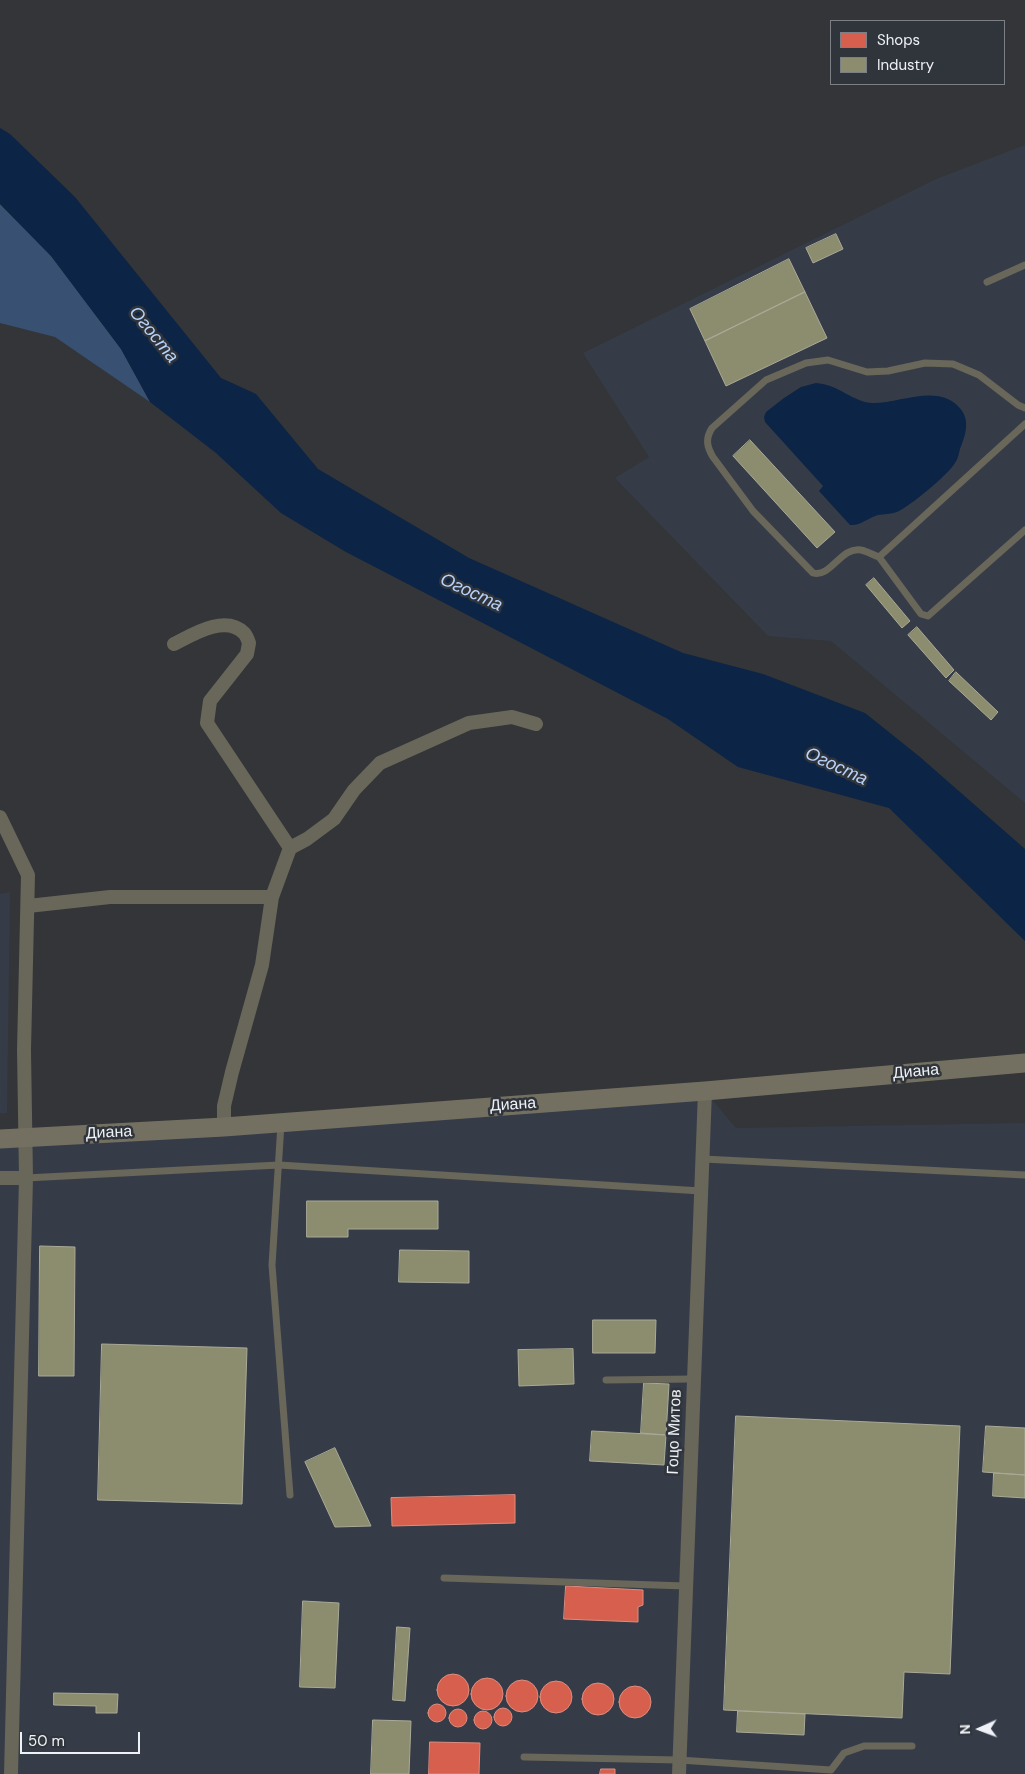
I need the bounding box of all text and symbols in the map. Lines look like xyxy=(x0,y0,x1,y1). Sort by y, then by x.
legend xyxy=(830,20,1005,85)
text: Shops xyxy=(877,30,920,50)
text: Industry xyxy=(877,55,934,75)
water label: Огоста xyxy=(124,302,182,368)
water label: Огоста xyxy=(436,569,506,617)
water label: Огоста xyxy=(801,743,871,791)
street label: Диана xyxy=(892,1060,940,1084)
street label: Диана xyxy=(489,1094,537,1116)
street label: Диана xyxy=(85,1122,133,1144)
street label: Гоцо Митов xyxy=(664,1389,686,1475)
north arrow xyxy=(955,1704,1005,1754)
scale bar xyxy=(22,1722,142,1754)
text: N xyxy=(956,1724,974,1735)
text: 50 m xyxy=(28,1731,65,1751)

